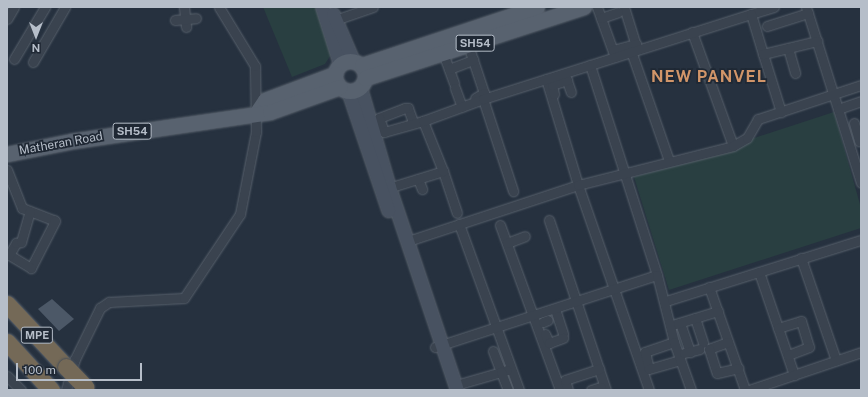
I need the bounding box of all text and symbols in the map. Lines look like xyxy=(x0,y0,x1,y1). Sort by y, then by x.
north arrow xyxy=(16,16,56,56)
road number: SH54 xyxy=(455,34,495,52)
text: N xyxy=(32,42,40,54)
district label: NEW PANVEL xyxy=(651,67,767,87)
road number: SH54 xyxy=(112,122,152,140)
street label: Matheran Road xyxy=(18,130,104,158)
road number: MPE xyxy=(20,326,54,344)
scale bar xyxy=(18,355,144,381)
text: 100 m xyxy=(23,363,56,377)

